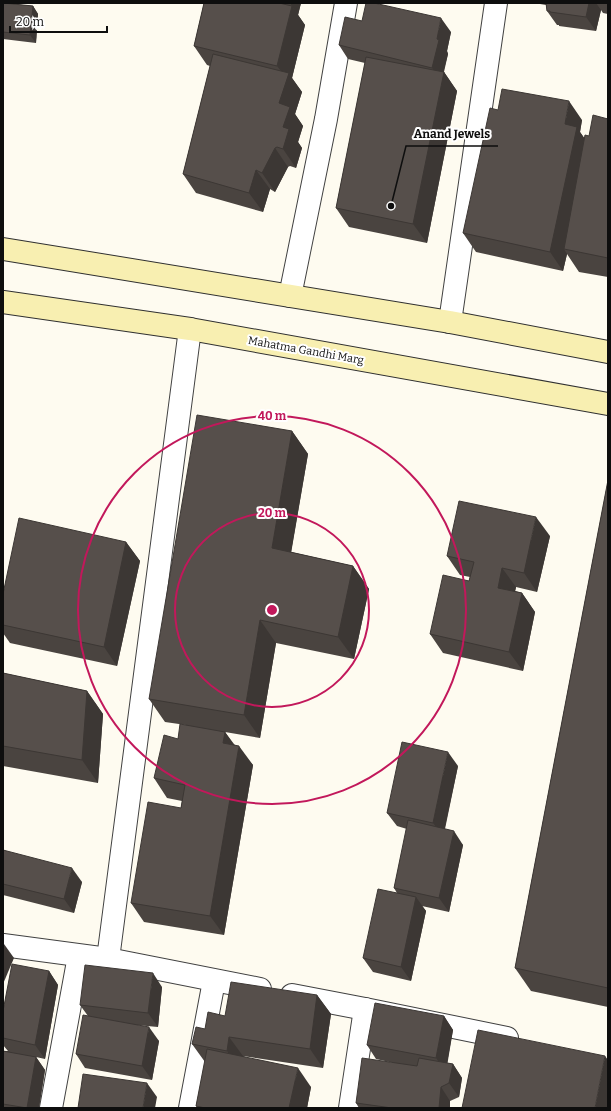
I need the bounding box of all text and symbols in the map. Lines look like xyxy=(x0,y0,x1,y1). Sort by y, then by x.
scale bar xyxy=(10,8,107,34)
text: 20 m xyxy=(16,15,45,29)
callout: Anand Jewels xyxy=(406,122,498,146)
text: Anand Jewels xyxy=(414,127,490,141)
street label: Mahatma Gandhi Marg xyxy=(247,334,365,367)
text: 40 m xyxy=(258,409,287,423)
text: 20 m xyxy=(258,506,287,520)
centre of rings xyxy=(265,603,279,617)

